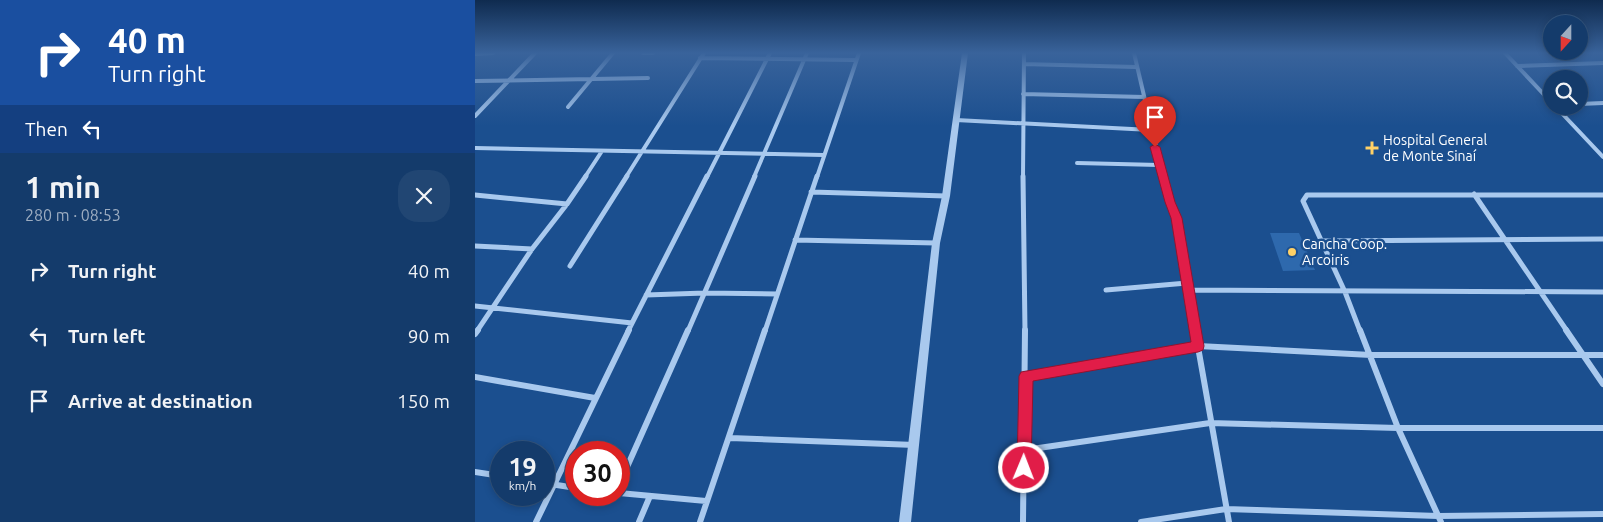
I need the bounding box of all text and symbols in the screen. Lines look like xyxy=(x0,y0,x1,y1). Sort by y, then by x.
north arrow xyxy=(1543,15,1587,60)
map controls xyxy=(1543,15,1588,115)
icon: right xyxy=(25,20,90,85)
text: 40 m xyxy=(108,20,186,60)
text: Turn right xyxy=(108,61,206,86)
button: search xyxy=(1543,70,1588,115)
pin xyxy=(1134,96,1176,147)
icon: arrive xyxy=(1141,103,1169,131)
icon: left xyxy=(78,115,106,143)
text: Then xyxy=(25,118,68,140)
place label: Hospital General de Monte Sinaí xyxy=(1383,132,1487,164)
marker: Hospital General de Monte Sinaí xyxy=(1365,141,1379,155)
text: 1 min xyxy=(25,170,101,204)
button: close xyxy=(398,170,450,222)
text: 280 m · 08:53 xyxy=(25,206,121,224)
place label: Cancha Coop. Arcoiris xyxy=(1302,236,1387,268)
marker: Cancha Coop. Arcoiris xyxy=(1286,246,1298,258)
icon: right xyxy=(25,257,53,285)
text: Turn right xyxy=(68,260,156,282)
text: 40 m xyxy=(408,260,450,282)
icon: left xyxy=(25,322,53,350)
text: Turn left xyxy=(68,325,146,347)
text: 90 m xyxy=(408,325,450,347)
icon: arrive xyxy=(25,387,53,415)
text: Arrive at destination xyxy=(68,390,253,412)
text: 150 m xyxy=(397,390,450,412)
speed limit sign: 30 xyxy=(565,441,630,506)
position arrow xyxy=(997,441,1049,493)
text: 19 xyxy=(508,453,537,481)
text: km/h xyxy=(509,479,536,492)

